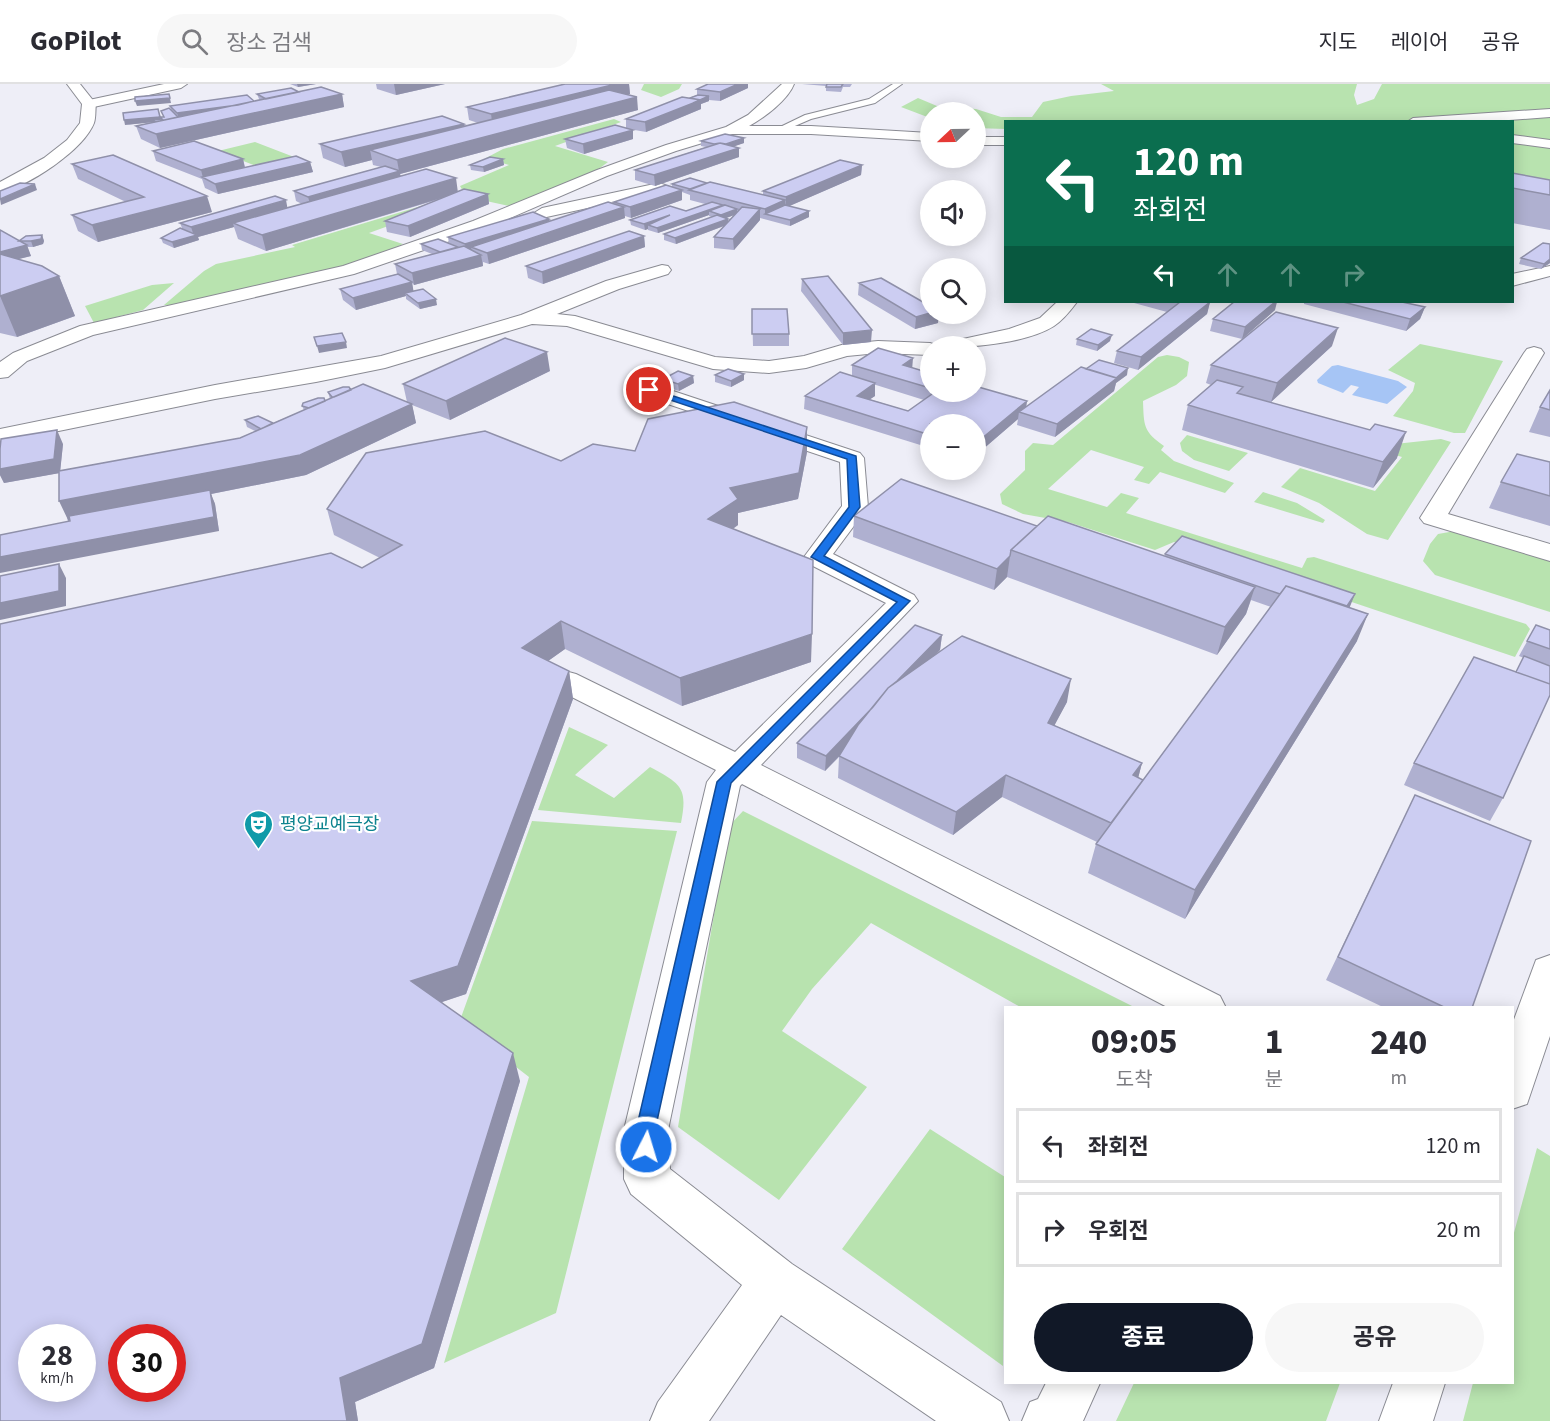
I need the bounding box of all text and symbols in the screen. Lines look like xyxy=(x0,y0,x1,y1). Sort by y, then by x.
search box xyxy=(157,14,577,68)
text: GoPilot xyxy=(30,21,121,61)
icon: search xyxy=(178,25,211,58)
text: 장소 검색 xyxy=(226,27,312,59)
text: 지도 xyxy=(1319,27,1357,57)
text: 레이어 xyxy=(1390,27,1448,57)
text: 공유 xyxy=(1481,27,1520,57)
north arrow xyxy=(920,102,986,168)
map controls xyxy=(920,102,986,480)
text: 120 m xyxy=(1133,132,1244,192)
icon: left xyxy=(1034,144,1112,222)
button: sound xyxy=(920,180,986,246)
text: 좌회전 xyxy=(1133,191,1208,230)
button: search xyxy=(920,258,986,324)
icon: left xyxy=(1148,258,1181,291)
icon: ahead xyxy=(1211,258,1244,291)
icon: ahead xyxy=(1274,258,1307,291)
icon: right xyxy=(1337,258,1370,291)
button: + xyxy=(920,336,986,402)
pin xyxy=(623,364,674,415)
icon: arrive xyxy=(632,373,665,406)
button: − xyxy=(920,414,986,480)
theatre icon: 평양교예극장 xyxy=(243,808,275,850)
place label: 평양교예극장 xyxy=(280,812,379,837)
text: 09:05 xyxy=(1091,1016,1178,1067)
text: 1 xyxy=(1264,1016,1283,1067)
text: 240 xyxy=(1370,1017,1427,1068)
text: m xyxy=(1390,1064,1407,1092)
text: 도착 xyxy=(1116,1066,1153,1094)
text: 분 xyxy=(1265,1066,1283,1094)
position arrow xyxy=(614,1115,678,1179)
icon: left xyxy=(1037,1129,1070,1162)
text: 120 m xyxy=(1426,1130,1481,1162)
text: 좌회전 xyxy=(1088,1131,1149,1163)
icon: right xyxy=(1037,1213,1070,1246)
text: 20 m xyxy=(1436,1214,1481,1246)
text: 우회전 xyxy=(1088,1215,1149,1247)
button: 종료 xyxy=(1034,1303,1253,1372)
button: 공유 xyxy=(1265,1303,1484,1372)
speed limit sign: 30 xyxy=(108,1324,186,1402)
text: 28 xyxy=(41,1334,73,1377)
text: km/h xyxy=(40,1368,74,1389)

